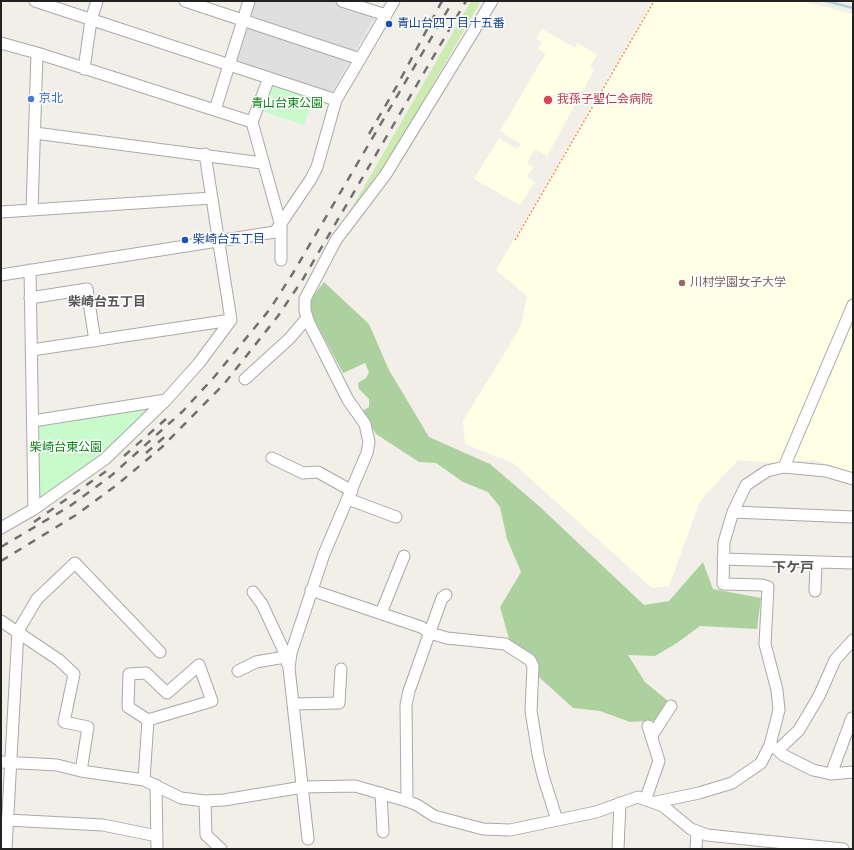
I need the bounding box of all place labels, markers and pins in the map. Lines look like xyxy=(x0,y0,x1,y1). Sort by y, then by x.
place label: 青山台四丁目十五番 xyxy=(397,17,505,31)
marker: 青山台四丁目十五番 xyxy=(384,19,394,29)
place label: 京北 xyxy=(39,92,63,106)
place label: 我孫子聖仁会病院 xyxy=(557,93,653,107)
marker: 京北 xyxy=(26,94,36,104)
marker: 我孫子聖仁会病院 xyxy=(542,94,554,106)
place label: 柴崎台五丁目 xyxy=(193,233,265,247)
marker: 柴崎台五丁目 xyxy=(180,235,190,245)
place label: 川村学園女子大学 xyxy=(690,276,786,290)
marker: 川村学園女子大学 xyxy=(677,278,687,288)

